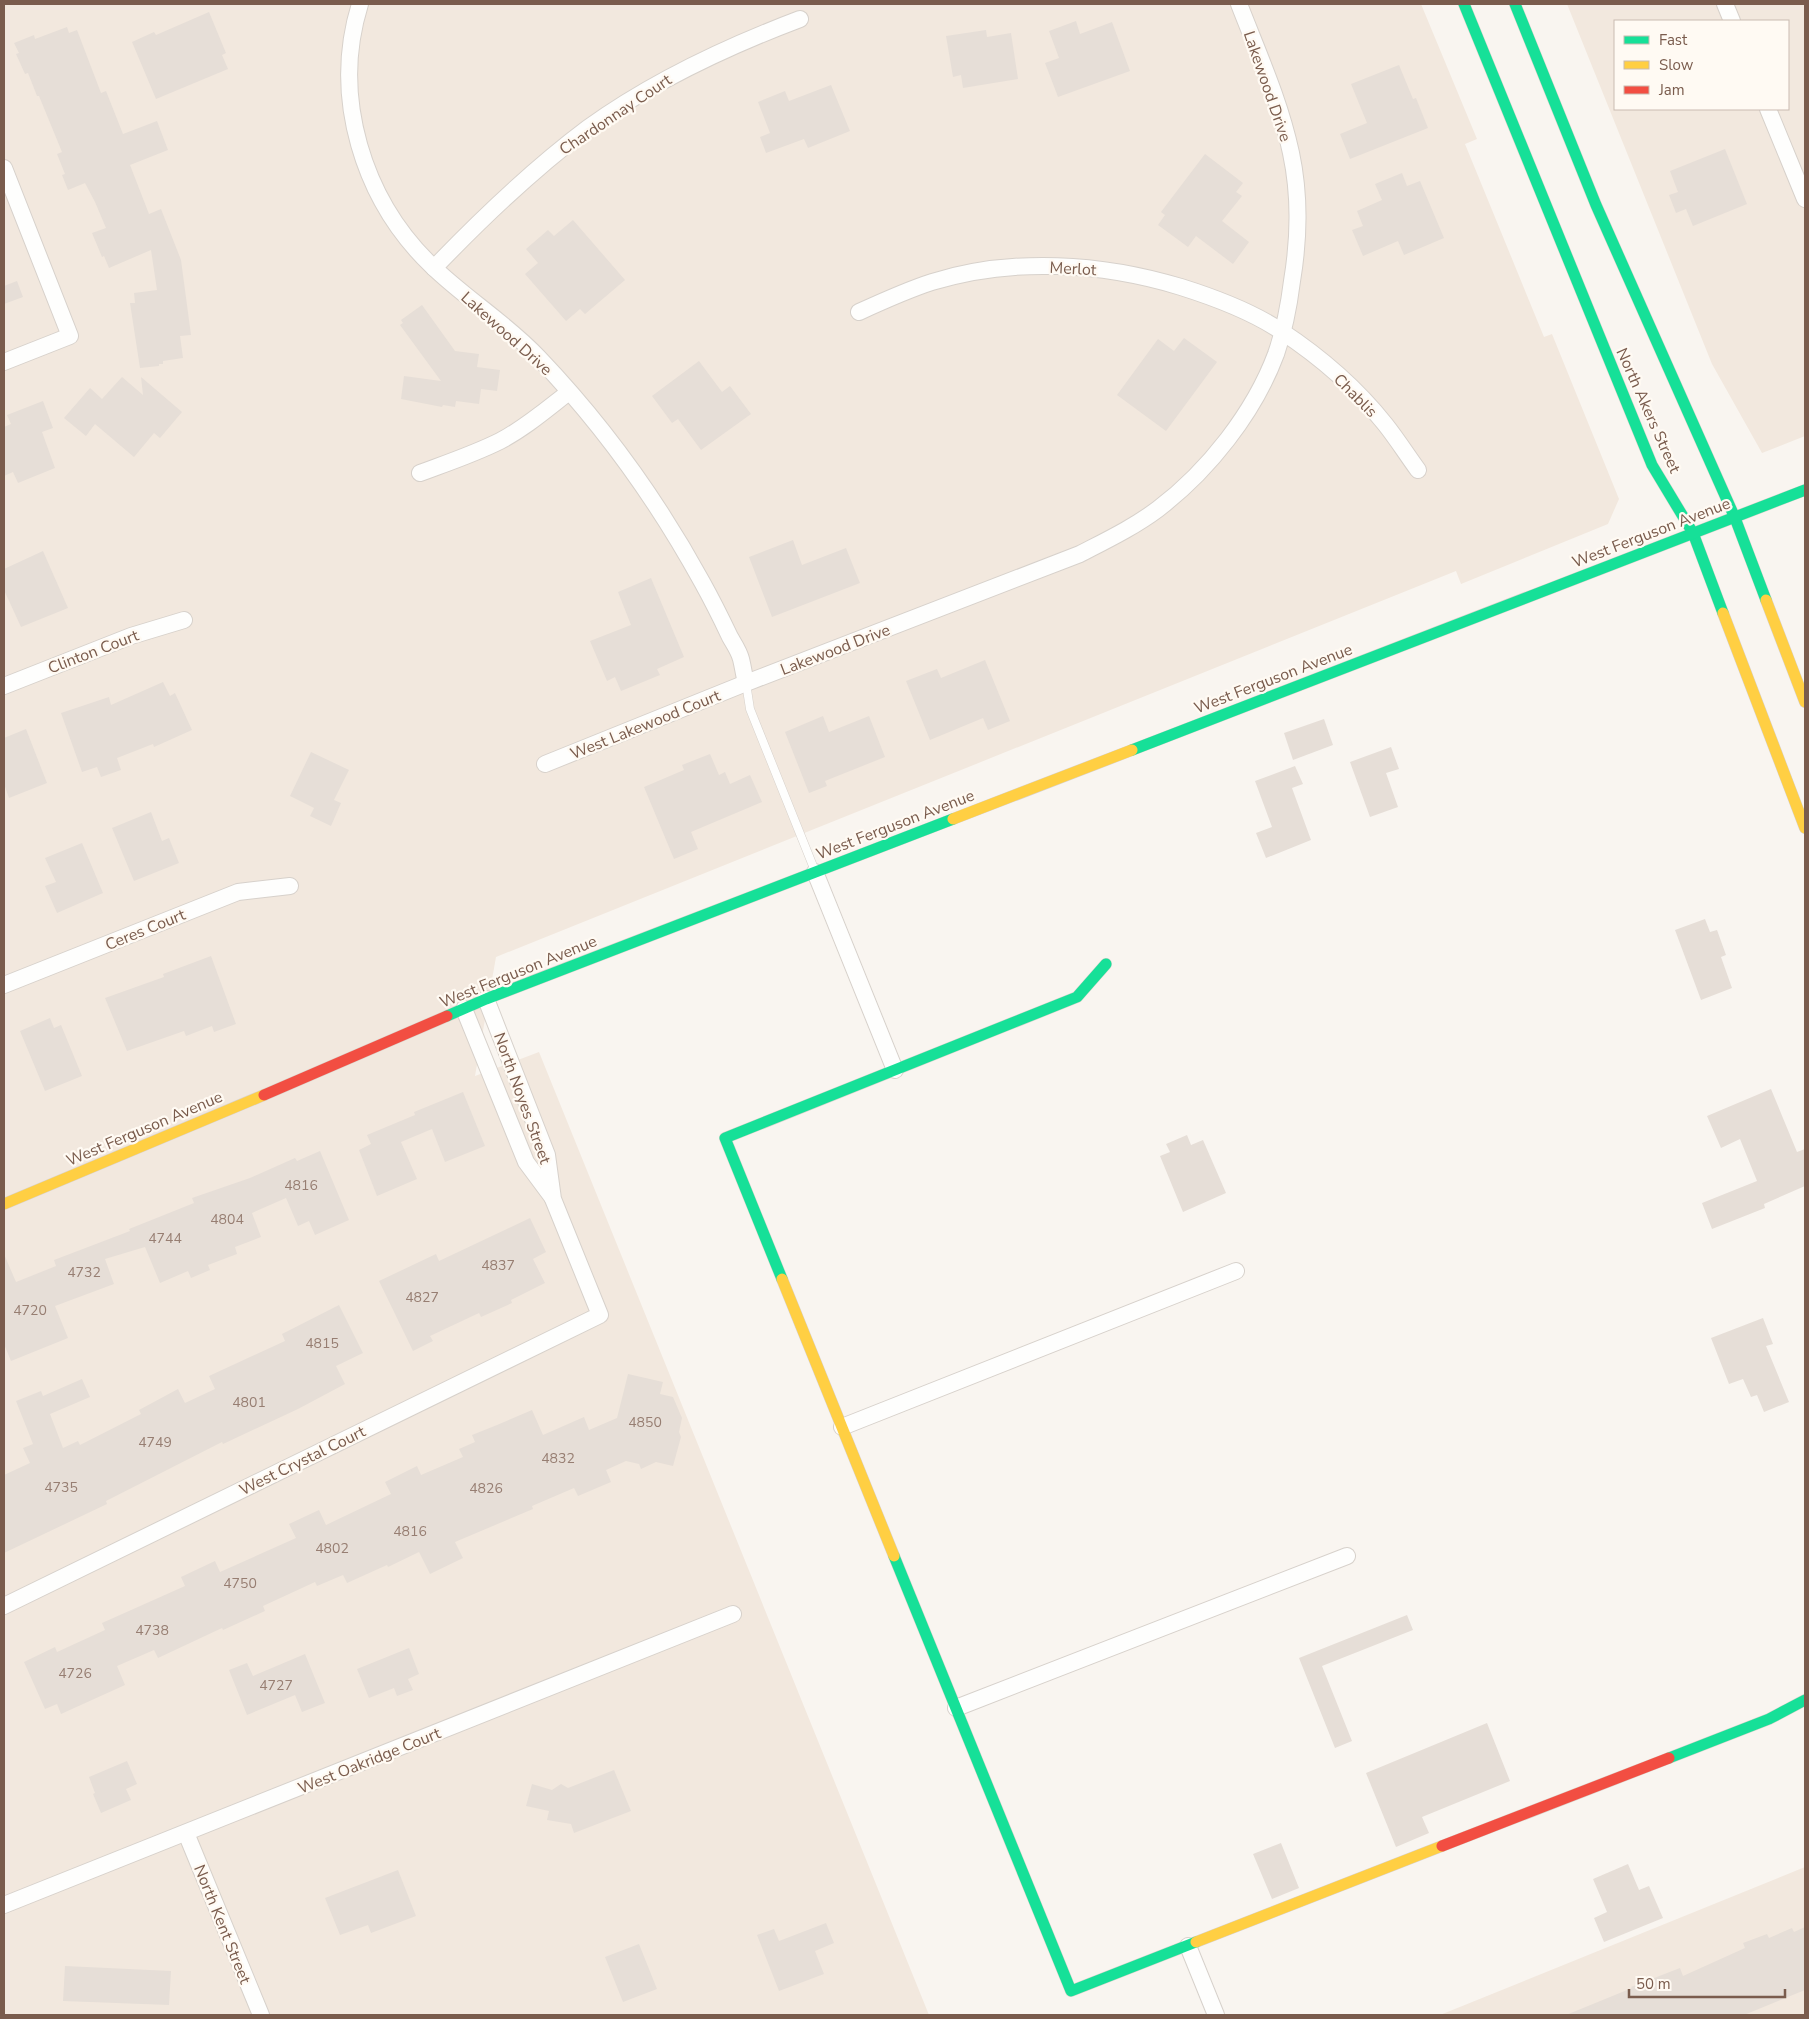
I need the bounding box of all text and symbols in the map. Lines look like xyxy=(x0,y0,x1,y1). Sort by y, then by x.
legend xyxy=(1614,20,1789,110)
street label: Lakewood Drive xyxy=(1238,28,1296,145)
text: Fast xyxy=(1659,30,1688,50)
text: Slow xyxy=(1659,55,1694,75)
street label: Chardonnay Court xyxy=(555,69,676,161)
text: Jam xyxy=(1658,80,1685,100)
street label: Merlot xyxy=(1049,257,1097,281)
street label: Lakewood Drive xyxy=(456,287,557,381)
street label: North Akers Street xyxy=(1611,344,1686,477)
street label: Chablis xyxy=(1328,369,1382,423)
street label: West Ferguson Avenue xyxy=(1569,493,1734,573)
street label: Lakewood Drive xyxy=(777,619,893,681)
street label: Clinton Court xyxy=(45,624,142,679)
street label: West Ferguson Avenue xyxy=(1191,639,1356,719)
street label: West Lakewood Court xyxy=(567,685,724,765)
street label: West Ferguson Avenue xyxy=(813,785,978,865)
street label: Ceres Court xyxy=(102,904,189,956)
street label: West Ferguson Avenue xyxy=(437,930,600,1014)
street label: North Noyes Street xyxy=(488,1030,556,1167)
street label: West Ferguson Avenue xyxy=(63,1086,226,1172)
house number: 4816 xyxy=(284,1176,318,1195)
house number: 4804 xyxy=(210,1210,244,1229)
house number: 4744 xyxy=(148,1229,182,1248)
house number: 4837 xyxy=(481,1256,515,1275)
house number: 4732 xyxy=(67,1263,101,1282)
house number: 4827 xyxy=(405,1288,439,1307)
house number: 4720 xyxy=(13,1301,47,1320)
house number: 4815 xyxy=(305,1334,339,1353)
house number: 4801 xyxy=(232,1393,266,1412)
house number: 4850 xyxy=(628,1413,662,1432)
street label: West Crystal Court xyxy=(236,1421,370,1501)
house number: 4749 xyxy=(138,1433,172,1452)
house number: 4832 xyxy=(541,1449,575,1468)
house number: 4735 xyxy=(44,1478,78,1497)
house number: 4826 xyxy=(469,1479,503,1498)
house number: 4816 xyxy=(393,1522,427,1541)
house number: 4802 xyxy=(315,1539,349,1558)
house number: 4750 xyxy=(223,1574,257,1593)
house number: 4738 xyxy=(135,1621,169,1640)
house number: 4726 xyxy=(58,1664,92,1683)
house number: 4727 xyxy=(259,1676,293,1695)
street label: West Oakridge Court xyxy=(295,1722,444,1800)
street label: North Kent Street xyxy=(188,1862,256,1987)
scale bar xyxy=(1629,1966,1785,1998)
text: 50 m xyxy=(1636,1974,1671,1994)

